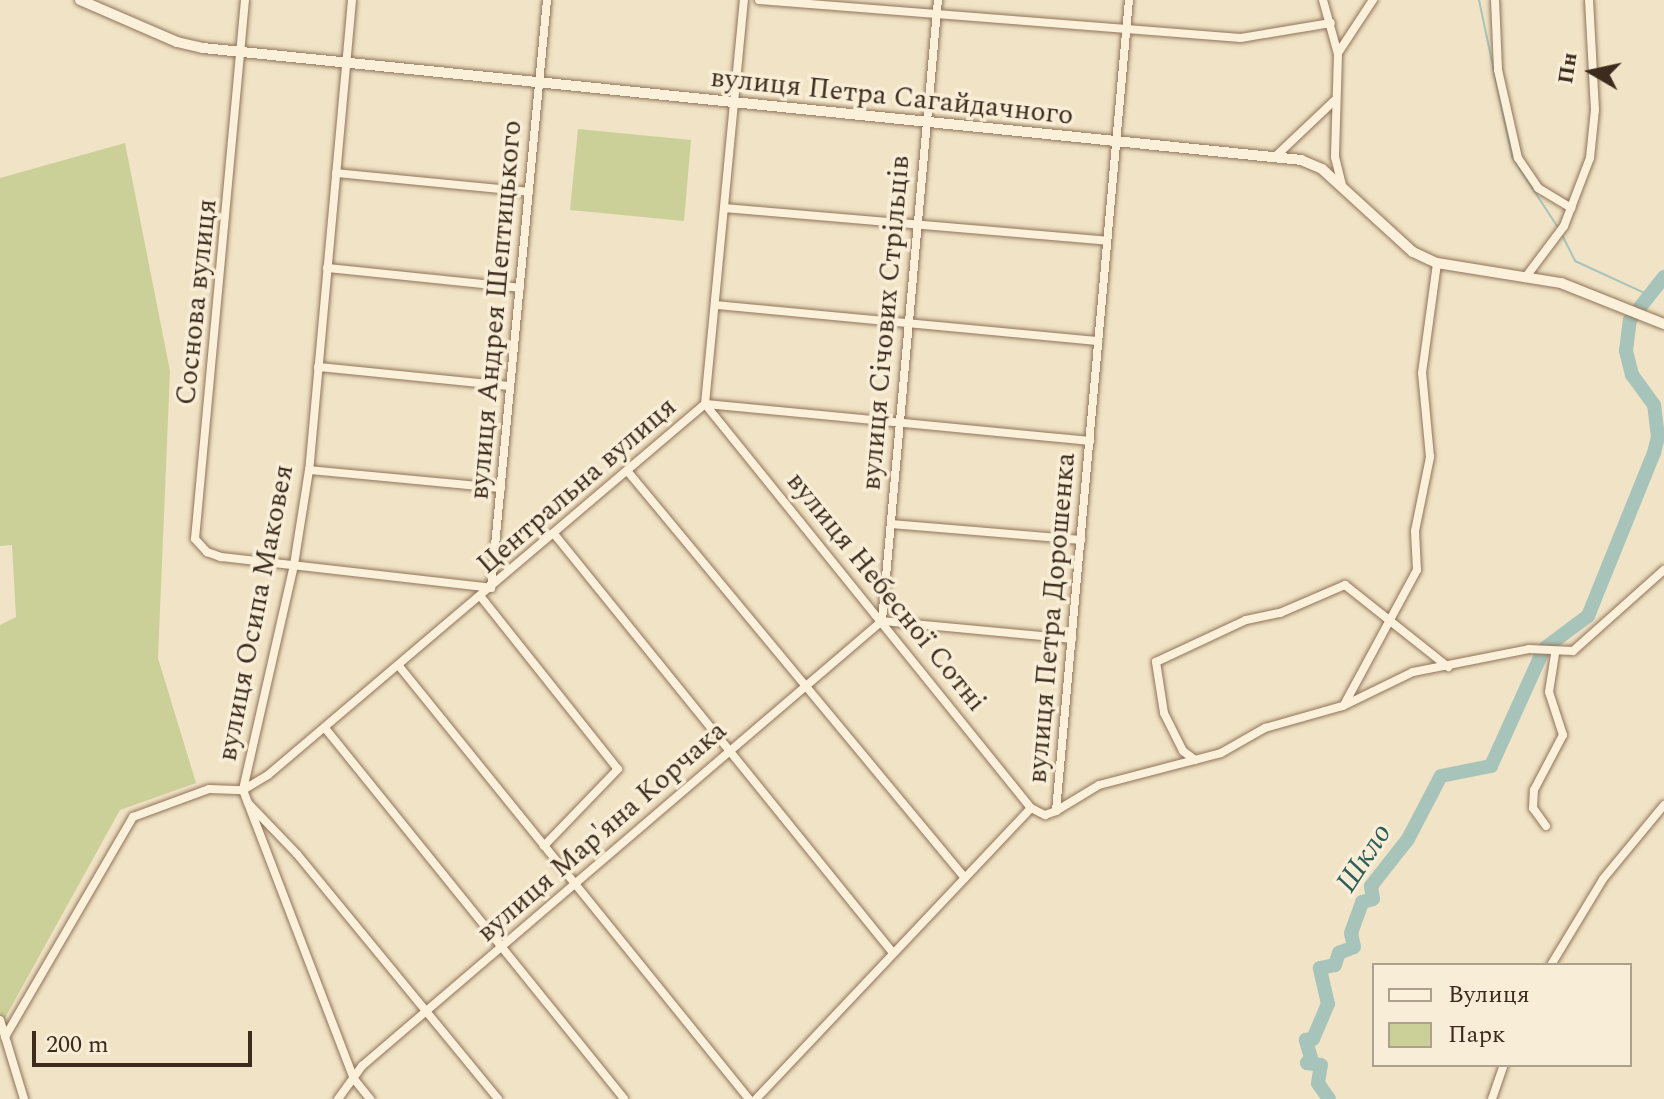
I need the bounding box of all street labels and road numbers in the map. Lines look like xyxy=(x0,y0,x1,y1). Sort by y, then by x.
street label: вулиця Петра Сагайдачного xyxy=(709,61,1075,133)
street label: вулиця Андрея Шептицького xyxy=(463,119,529,501)
street label: вулиця Січових Стрільців xyxy=(855,154,917,492)
street label: Соснова вулиця xyxy=(169,197,225,407)
street label: Центральна вулиця xyxy=(471,390,683,582)
street label: вулиця Петра Дорошенка xyxy=(1021,451,1083,785)
street label: вулиця Осипа Маковея xyxy=(211,462,301,764)
street label: вулиця Небесної Сотні xyxy=(779,465,993,719)
street label: вулиця Мар'яна Корчака xyxy=(470,714,734,950)

